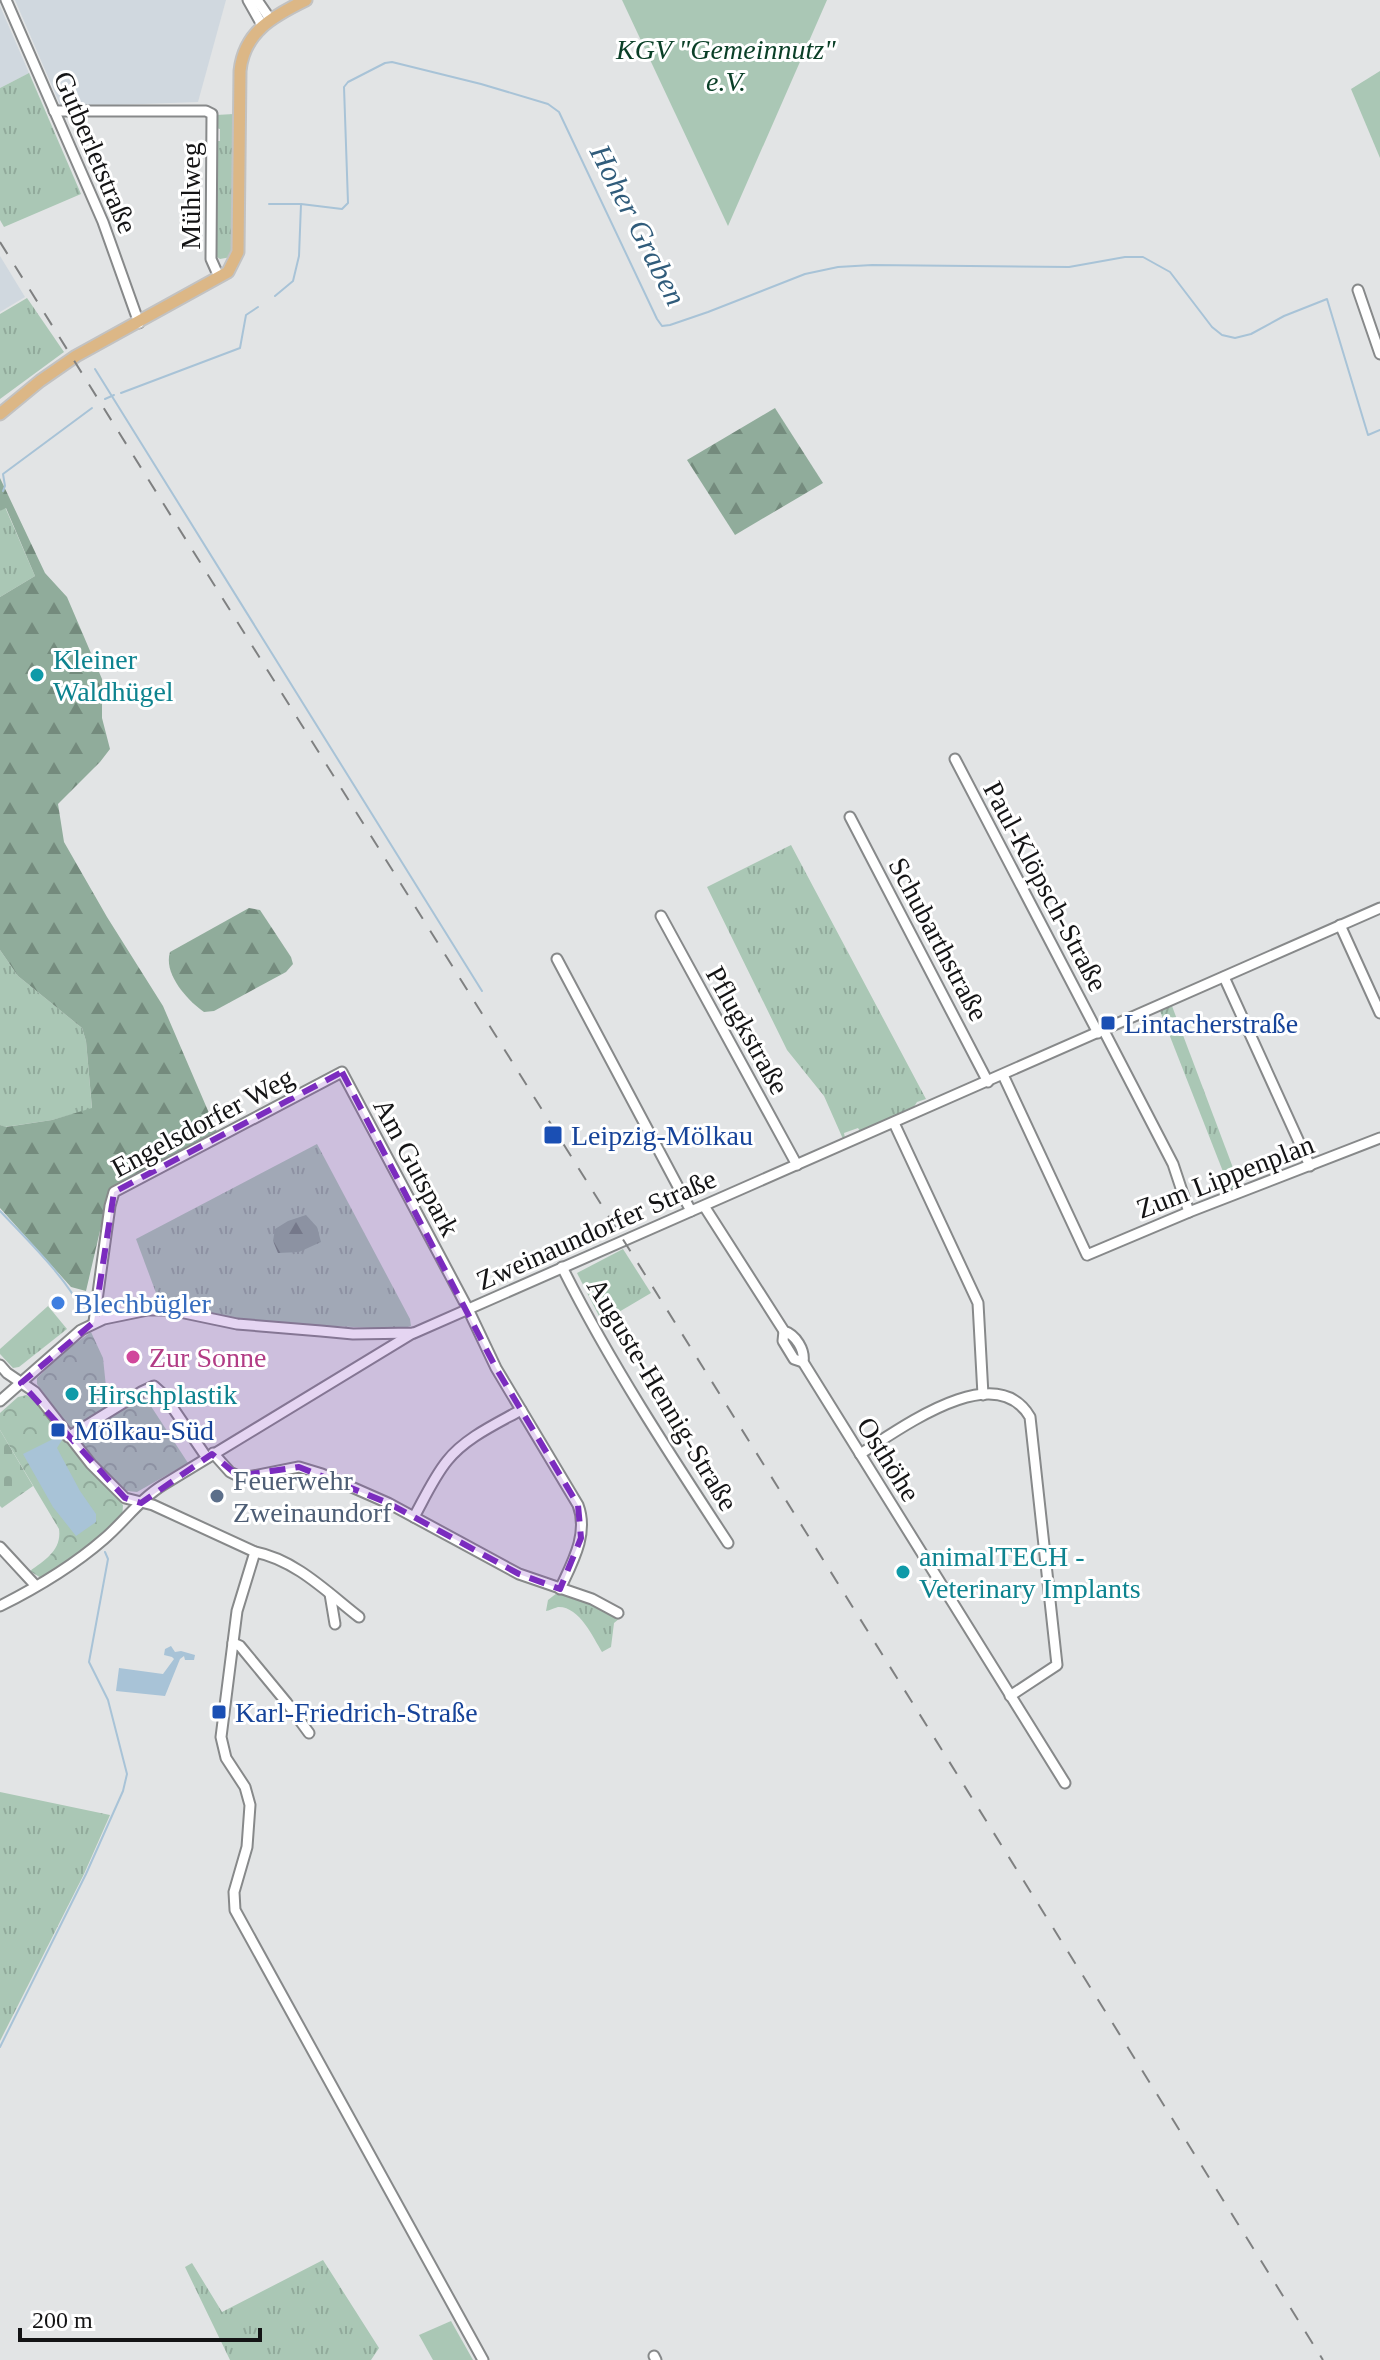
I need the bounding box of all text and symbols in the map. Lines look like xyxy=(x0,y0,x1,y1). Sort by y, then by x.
park label: KGV "Gemeinnutz" e.V. xyxy=(615,34,836,97)
street label: Gutberletstraße xyxy=(48,67,144,238)
water label: Hoher Graben xyxy=(583,138,693,311)
street label: Mühlweg xyxy=(175,142,206,250)
place label: Kleiner Waldhügel xyxy=(53,644,174,707)
marker: Kleiner Waldhügel xyxy=(28,666,46,684)
street label: Paul-Klöpsch-Straße xyxy=(977,776,1114,997)
street label: Schubarthstraße xyxy=(883,852,995,1026)
street label: Pflugkstraße xyxy=(700,961,795,1100)
place label: Lintacherstraße xyxy=(1124,1008,1298,1039)
marker: Lintacherstraße xyxy=(1099,1014,1117,1032)
street label: Engelsdorfer Weg xyxy=(106,1061,299,1183)
street label: Am Gutspark xyxy=(367,1093,466,1241)
place label: Leipzig-Mölkau xyxy=(571,1120,753,1151)
marker: Leipzig-Mölkau xyxy=(542,1124,564,1146)
street label: Zum Lippenplan xyxy=(1132,1128,1318,1225)
street label: Zweinaundorfer Straße xyxy=(472,1163,721,1296)
street label: Auguste-Hennig-Straße xyxy=(581,1272,744,1516)
place label: Blechbügler xyxy=(74,1288,212,1319)
marker: Blechbügler xyxy=(49,1294,67,1312)
place label: Zur Sonne xyxy=(149,1342,266,1373)
marker: Zur Sonne xyxy=(124,1348,142,1366)
place label: Hirschplastik xyxy=(88,1379,237,1410)
marker: Hirschplastik xyxy=(63,1385,81,1403)
street label: Osthöhe xyxy=(851,1411,926,1507)
place label: Mölkau-Süd xyxy=(74,1415,214,1446)
marker: Mölkau-Süd xyxy=(49,1421,67,1439)
place label: Feuerwehr Zweinaundorf xyxy=(233,1465,392,1528)
marker: Feuerwehr Zweinaundorf xyxy=(208,1487,226,1505)
place label: animalTECH - Veterinary Implants xyxy=(919,1541,1141,1604)
marker: animalTECH - Veterinary Implants xyxy=(894,1563,912,1581)
place label: Karl-Friedrich-Straße xyxy=(235,1697,478,1728)
marker: Karl-Friedrich-Straße xyxy=(210,1703,228,1721)
scale bar xyxy=(20,2292,260,2342)
text: 200 m xyxy=(32,2307,93,2333)

